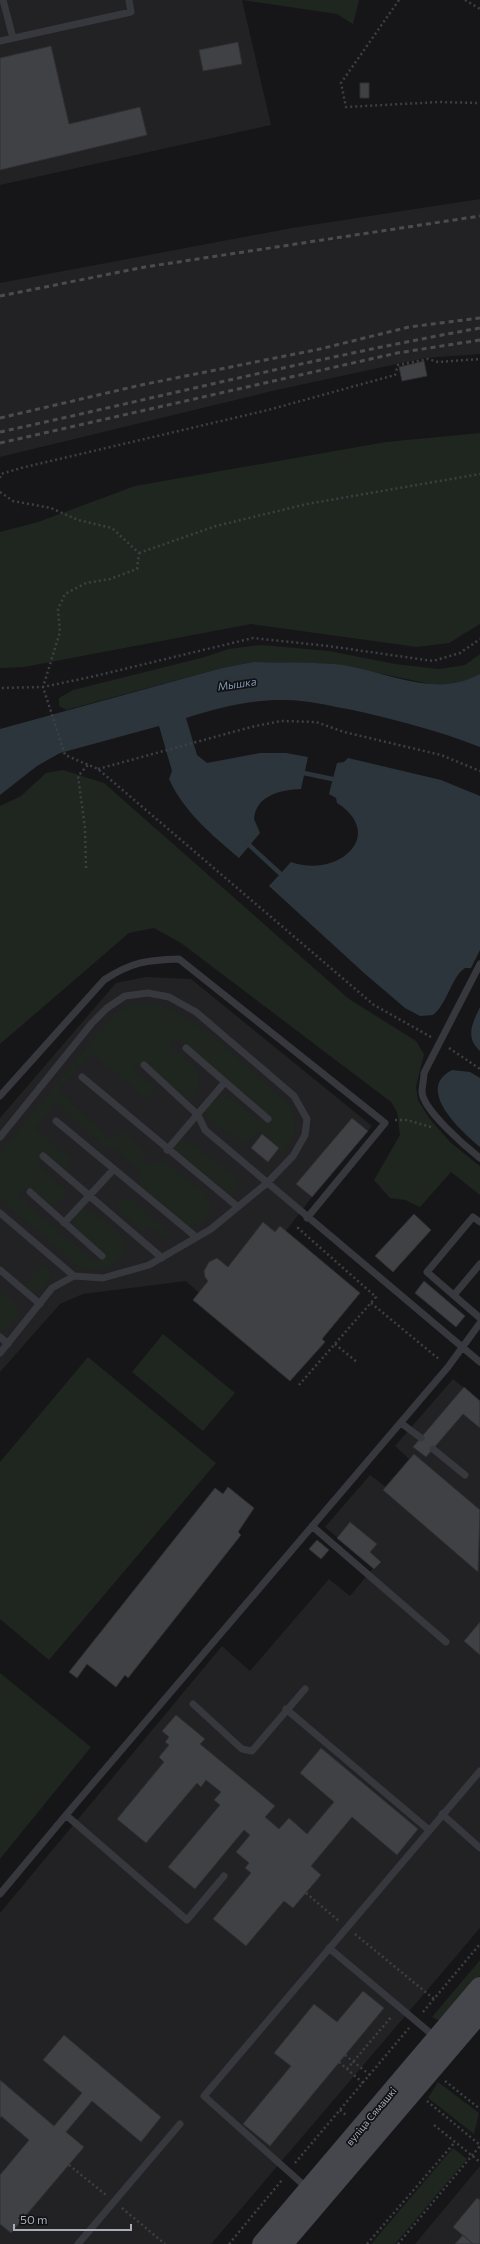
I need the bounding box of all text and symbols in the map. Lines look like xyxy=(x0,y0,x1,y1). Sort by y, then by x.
water label: Мышка xyxy=(217,674,258,693)
street label: вуліца Сямашкі xyxy=(343,2085,399,2147)
scale bar xyxy=(14,2206,131,2232)
text: 50 m xyxy=(20,2212,48,2226)

